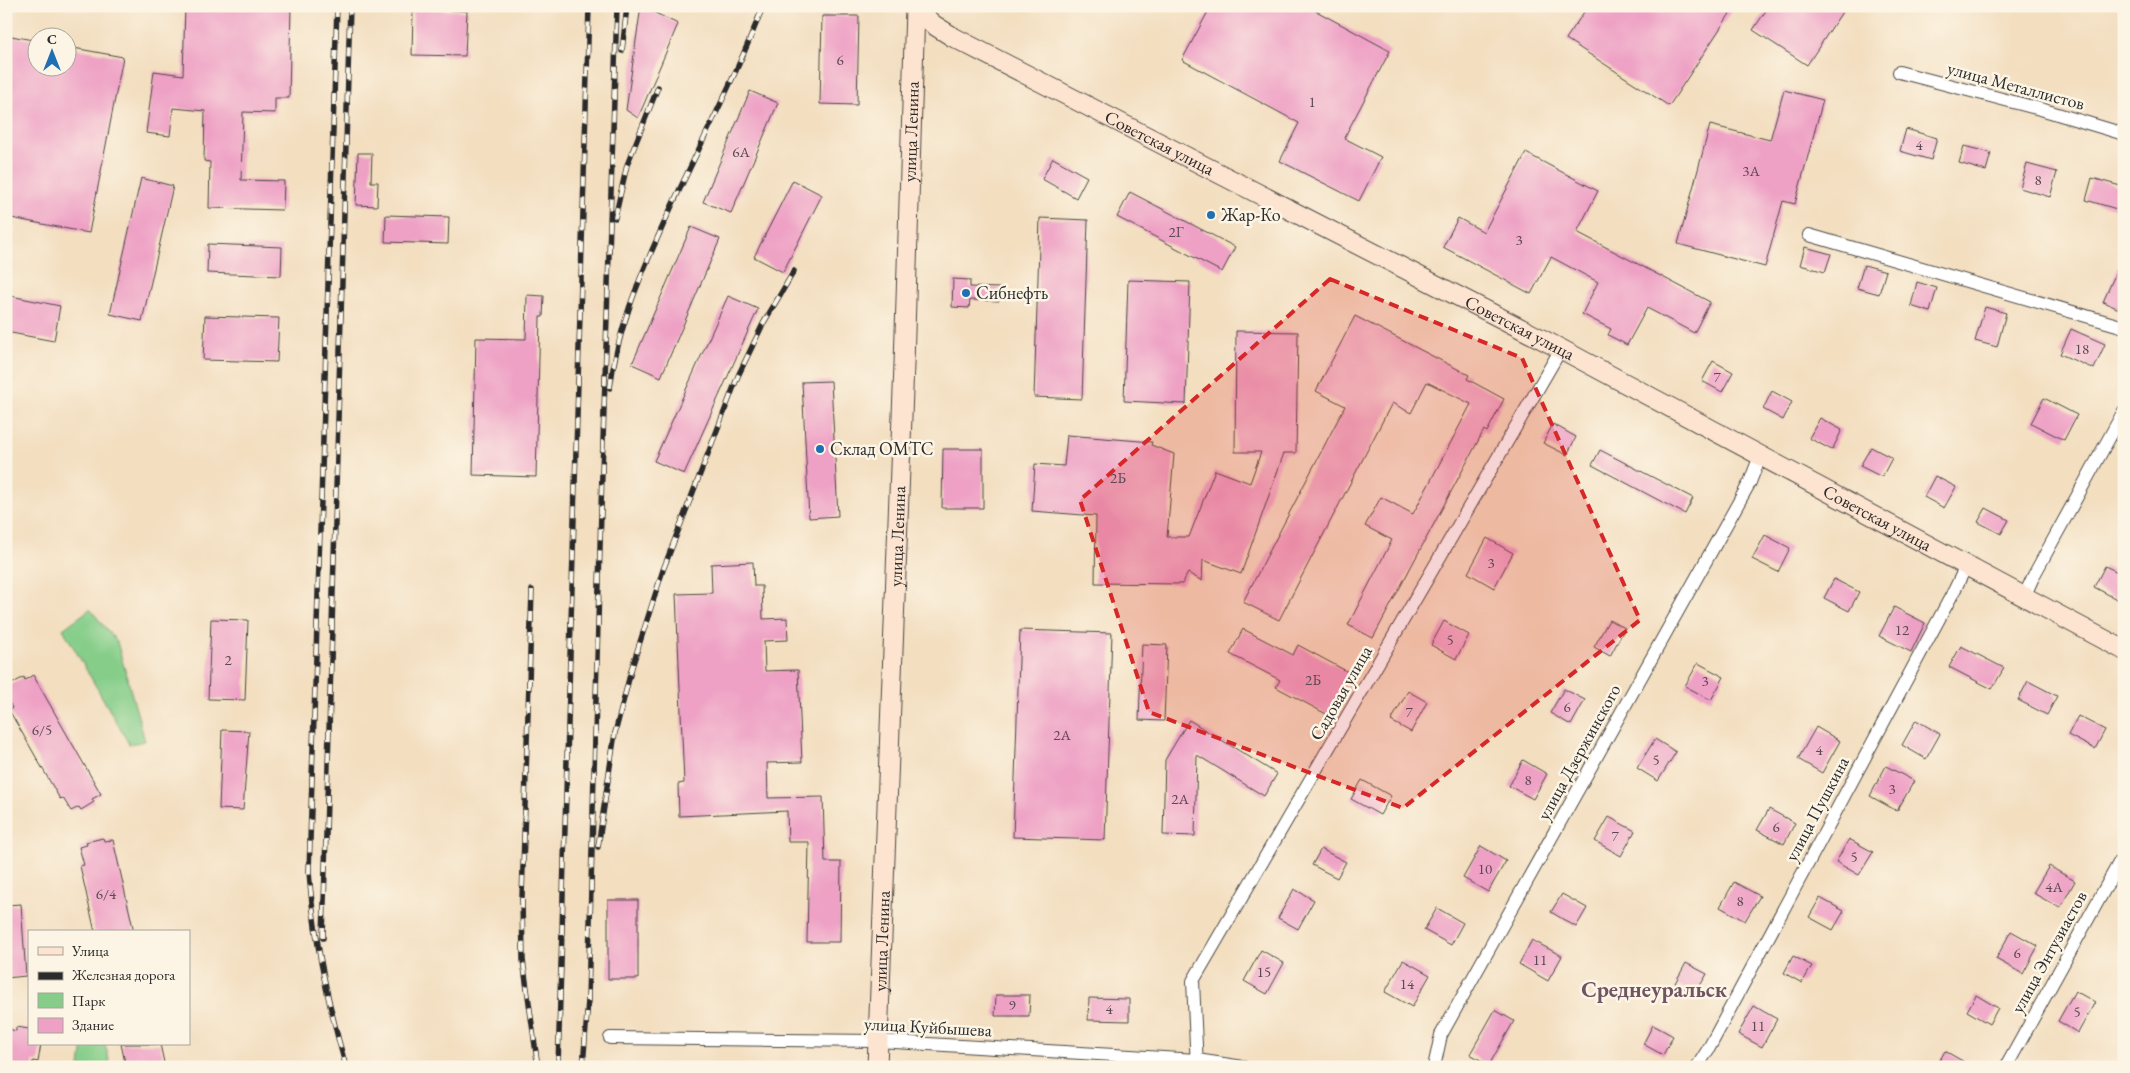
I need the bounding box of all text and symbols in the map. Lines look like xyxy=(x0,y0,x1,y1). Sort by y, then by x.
north arrow xyxy=(28,28,78,78)
text: С xyxy=(47,30,57,48)
house number: 6 xyxy=(836,50,844,69)
street label: улица Металлистов xyxy=(1945,56,2088,115)
street label: улица Ленина xyxy=(898,80,924,182)
house number: 1 xyxy=(1308,92,1316,111)
street label: Советская улица xyxy=(1101,105,1219,181)
house number: 4 xyxy=(1915,135,1923,154)
house number: 6А xyxy=(732,142,750,161)
house number: 3А xyxy=(1742,161,1760,180)
house number: 8 xyxy=(2034,170,2042,189)
place label: Жар-Ко xyxy=(1220,203,1281,226)
marker: Жар-Ко xyxy=(1205,209,1217,221)
house number: 2Г xyxy=(1169,222,1184,241)
house number: 3 xyxy=(1515,230,1523,249)
place label: Сибнефть xyxy=(976,281,1048,304)
marker: Сибнефть xyxy=(960,287,972,299)
street label: Советская улица xyxy=(1461,290,1579,366)
house number: 18 xyxy=(2075,339,2089,358)
house number: 7 xyxy=(1713,367,1721,386)
place label: Склад ОМТС xyxy=(830,437,933,460)
marker: Склад ОМТС xyxy=(814,443,826,455)
house number: 2Б xyxy=(1110,468,1126,487)
street label: Советская улица xyxy=(1819,479,1937,556)
street label: улица Ленина xyxy=(883,485,910,587)
house number: 3 xyxy=(1487,553,1495,572)
house number: 12 xyxy=(1895,620,1910,639)
house number: 5 xyxy=(1446,630,1454,649)
street label: Садовая улица xyxy=(1304,641,1377,744)
house number: 2 xyxy=(224,650,232,669)
house number: 2Б xyxy=(1305,670,1321,689)
house number: 3 xyxy=(1701,671,1709,690)
street label: улица Дзержинского xyxy=(1532,680,1626,824)
house number: 6 xyxy=(1563,697,1571,716)
house number: 7 xyxy=(1405,702,1413,721)
house number: 6/5 xyxy=(32,720,52,739)
house number: 2А xyxy=(1053,725,1071,744)
house number: 4 xyxy=(1815,740,1823,759)
house number: 5 xyxy=(1652,750,1660,769)
street label: улица Пушкина xyxy=(1779,752,1854,865)
house number: 8 xyxy=(1524,770,1532,789)
house number: 3 xyxy=(1888,779,1896,798)
house number: 2А xyxy=(1171,789,1189,808)
house number: 6 xyxy=(1772,817,1780,836)
house number: 7 xyxy=(1611,826,1619,845)
house number: 5 xyxy=(1850,847,1858,866)
house number: 10 xyxy=(1478,859,1492,878)
house number: 4А xyxy=(2045,877,2063,896)
house number: 6/4 xyxy=(96,884,117,903)
street label: улица Энтузиастов xyxy=(2005,886,2092,1017)
street label: улица Ленина xyxy=(868,889,895,992)
house number: 8 xyxy=(1736,891,1744,910)
legend xyxy=(28,930,190,1046)
text: Улица xyxy=(71,941,109,960)
house number: 6 xyxy=(2013,943,2021,962)
house number: 11 xyxy=(1533,950,1547,969)
house number: 15 xyxy=(1257,962,1271,981)
text: Железная дорога xyxy=(71,965,175,984)
house number: 14 xyxy=(1400,974,1415,993)
district label: Среднеуральск xyxy=(1581,975,1728,1004)
text: Парк xyxy=(72,991,105,1010)
house number: 9 xyxy=(1008,995,1016,1014)
house number: 4 xyxy=(1105,999,1113,1018)
house number: 5 xyxy=(2073,1002,2081,1021)
street label: улица Куйбышева xyxy=(864,1012,993,1041)
text: Здание xyxy=(72,1015,114,1034)
house number: 11 xyxy=(1751,1016,1765,1035)

